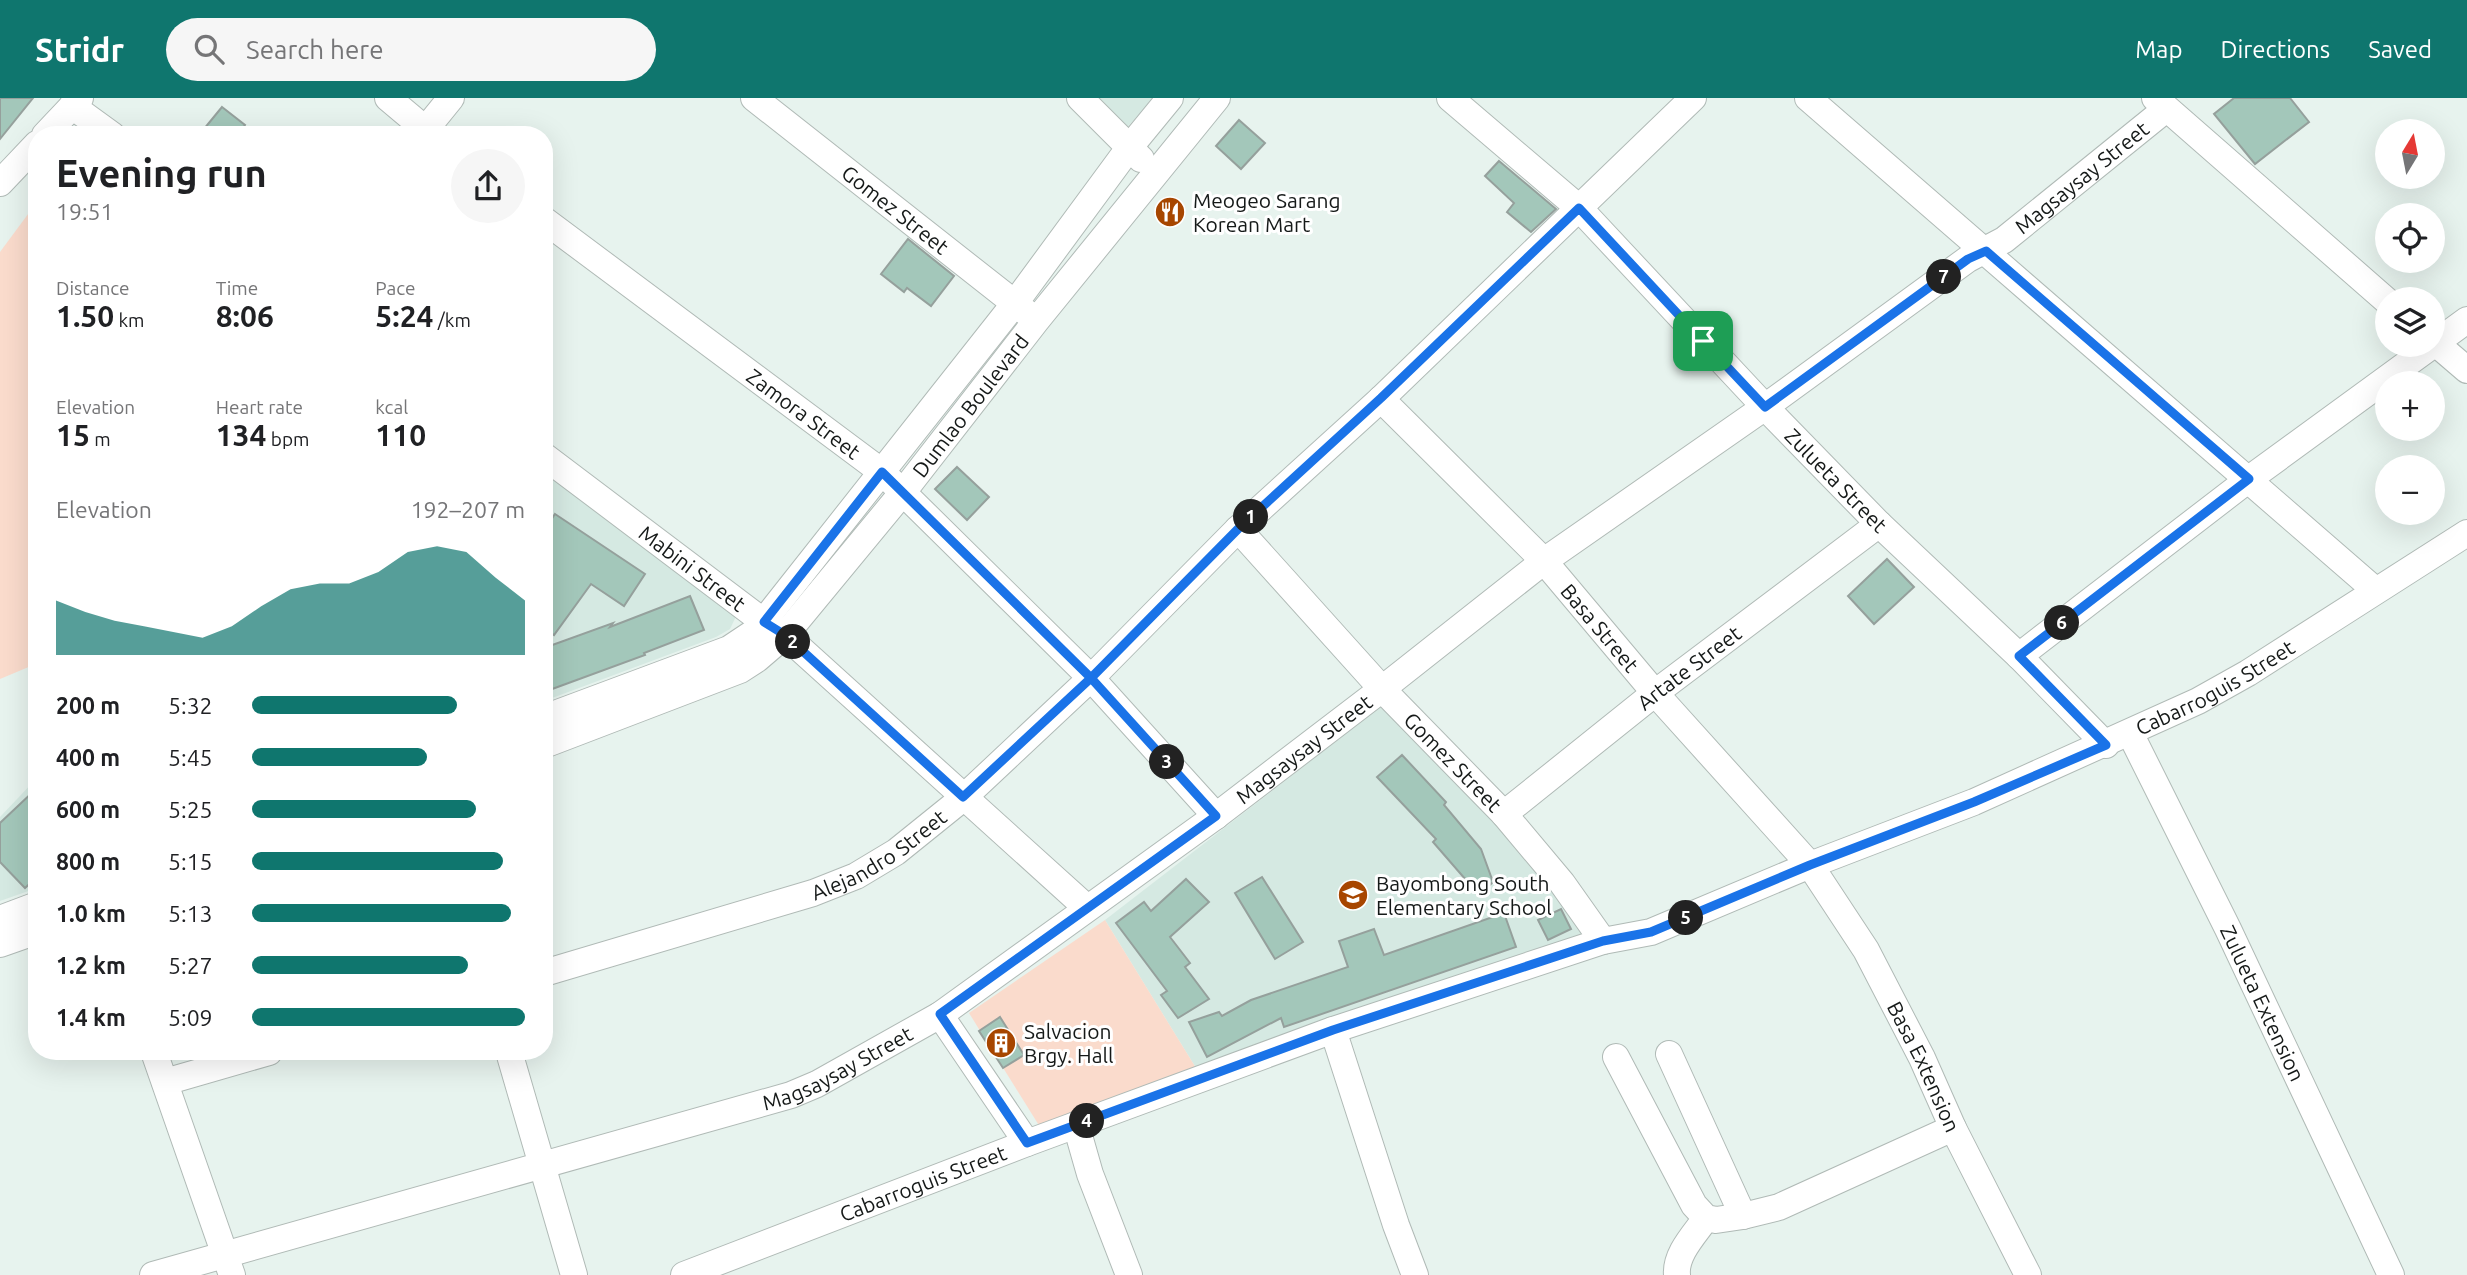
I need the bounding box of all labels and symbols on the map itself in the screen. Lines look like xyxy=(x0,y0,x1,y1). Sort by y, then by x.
street label: Magsaysay Street xyxy=(2010,116,2153,238)
north arrow xyxy=(2375,119,2445,189)
street label: Gomez Street xyxy=(837,160,954,259)
place label: Meogeo Sarang Korean Mart xyxy=(1193,188,1341,236)
restaurant icon: Meogeo Sarang Korean Mart xyxy=(1153,195,1187,229)
pin: 7 xyxy=(1926,260,1962,294)
pin xyxy=(1673,311,1733,371)
street label: Dumlao Boulevard xyxy=(907,329,1033,482)
street label: Zamora Street xyxy=(742,364,865,464)
street label: Zulueta Street xyxy=(1780,423,1892,537)
pin: 1 xyxy=(1234,500,1268,534)
street label: Mabini Street xyxy=(635,520,750,616)
street label: Basa Street xyxy=(1556,579,1644,677)
pin: 6 xyxy=(2044,606,2080,640)
street label: Artate Street xyxy=(1632,620,1746,715)
pin: 2 xyxy=(776,624,810,660)
street label: Cabarroguis Street xyxy=(2132,635,2299,740)
street label: Magsaysay Street xyxy=(1231,689,1377,808)
street label: Gomez Street xyxy=(1399,707,1507,816)
pin: 3 xyxy=(1150,744,1184,780)
street label: Alejandro Street xyxy=(808,804,951,905)
place label: Bayombong South Elementary School xyxy=(1376,871,1552,919)
school or university icon: Bayombong South Elementary School xyxy=(1336,878,1370,912)
pin: 5 xyxy=(1668,900,1704,936)
street label: Zulueta Extension xyxy=(2216,921,2310,1085)
street label: Basa Extension xyxy=(1883,997,1965,1136)
place label: Salvacion Brgy. Hall xyxy=(1024,1019,1114,1067)
street label: Magsaysay Street xyxy=(760,1021,916,1114)
building icon: Salvacion Brgy. Hall xyxy=(984,1026,1018,1060)
pin: 4 xyxy=(1070,1104,1104,1138)
street label: Cabarroguis Street xyxy=(836,1140,1010,1226)

